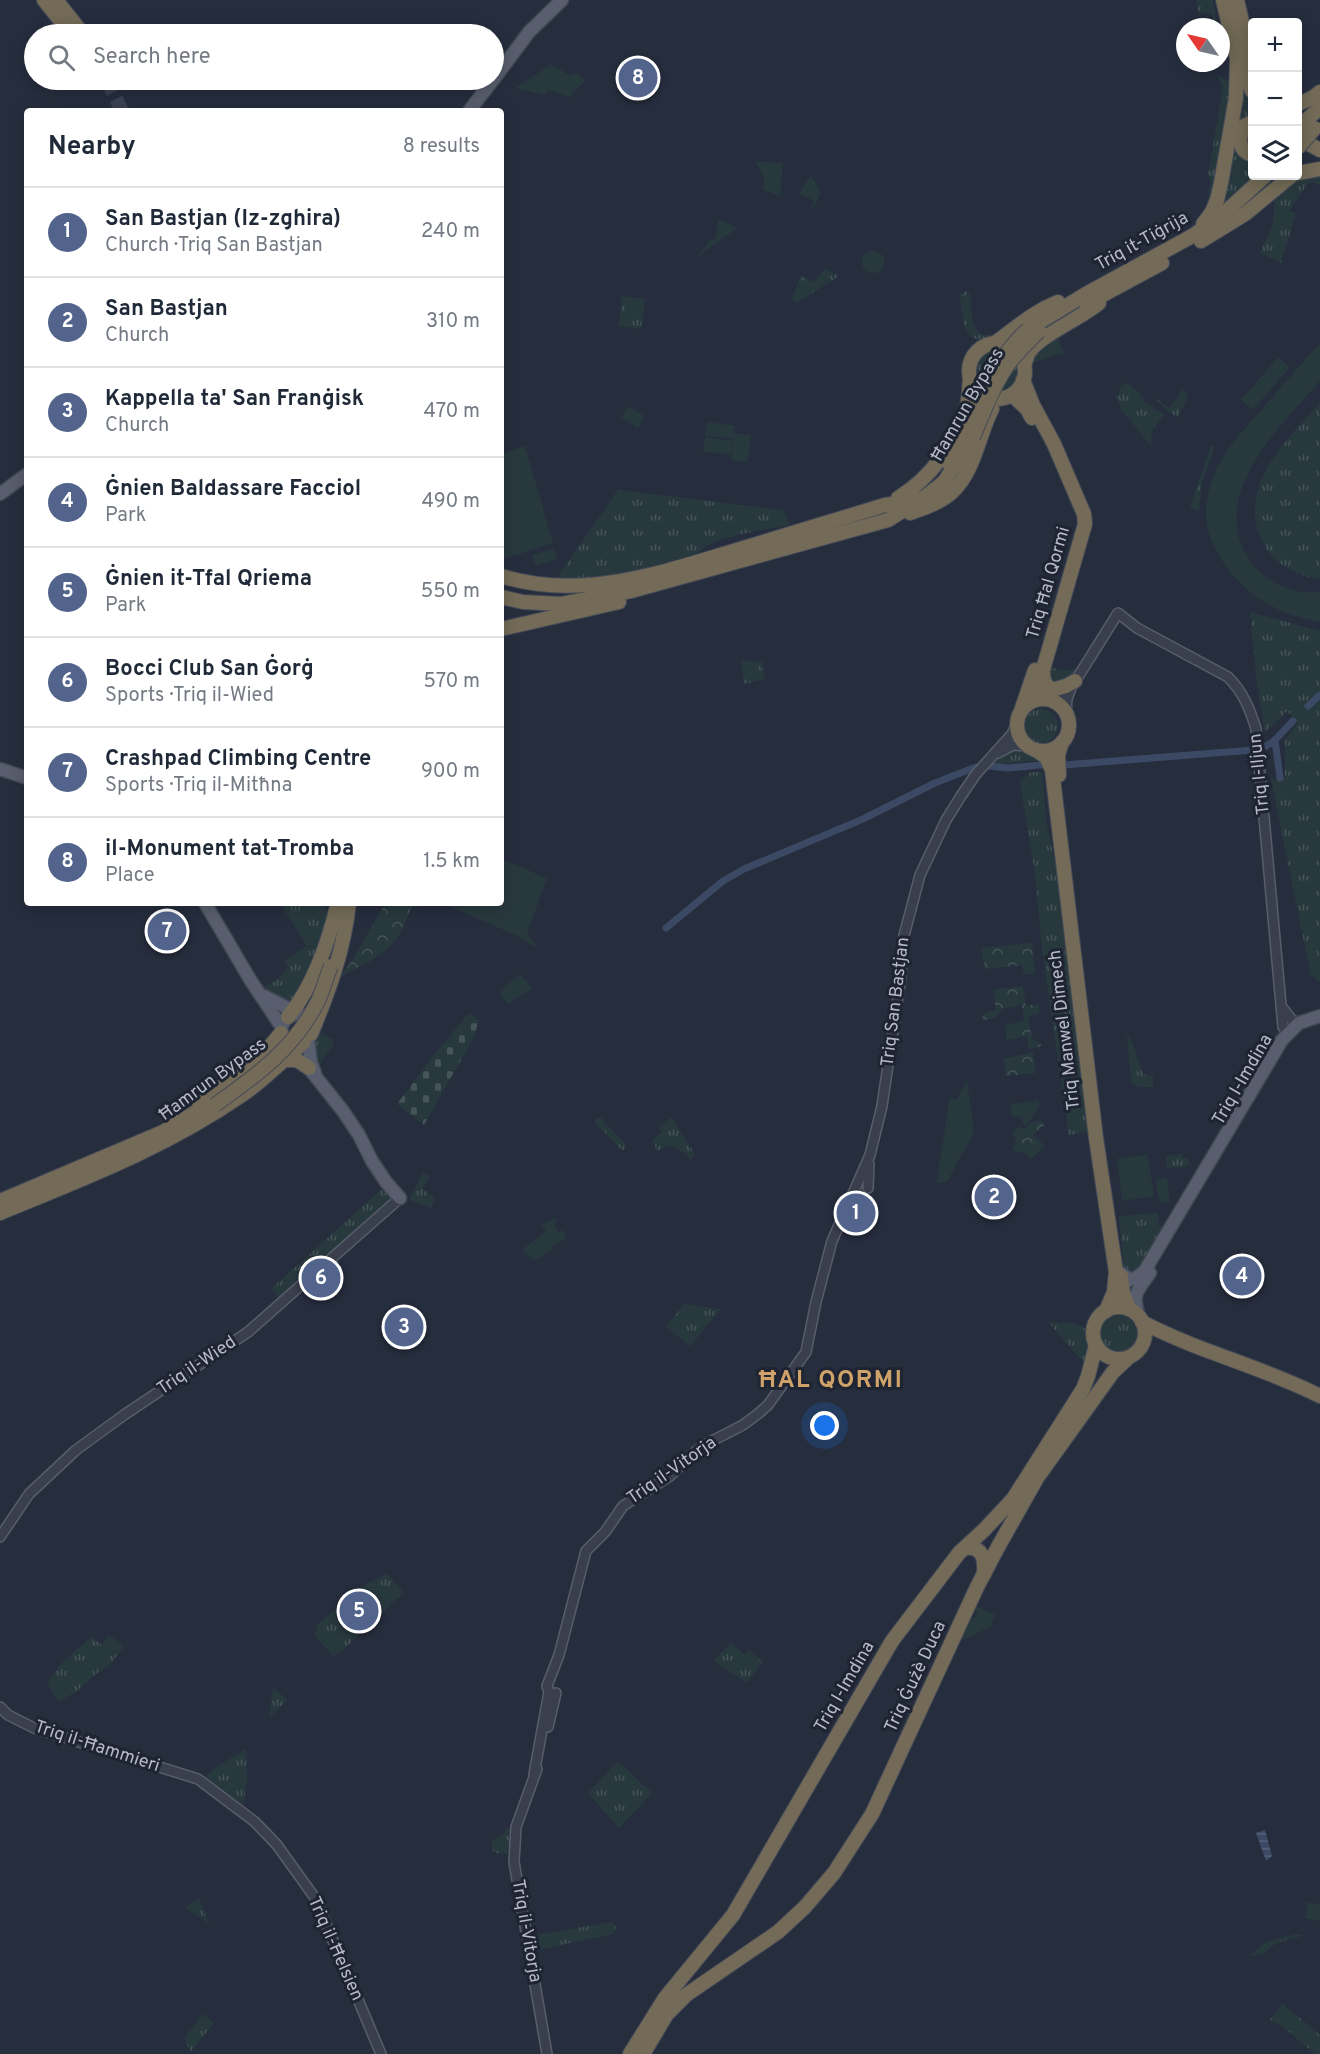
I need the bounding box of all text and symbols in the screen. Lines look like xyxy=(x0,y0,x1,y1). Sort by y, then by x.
north arrow xyxy=(1176,18,1230,72)
map controls xyxy=(1248,18,1302,180)
button: + xyxy=(1248,18,1302,72)
search box xyxy=(24,24,504,90)
icon: search xyxy=(45,41,78,74)
text: Search here xyxy=(93,44,211,71)
pin: 8 xyxy=(618,56,658,100)
button: − xyxy=(1248,72,1302,126)
button: layers xyxy=(1248,126,1302,180)
text: Nearby xyxy=(48,131,136,164)
text: 8 results xyxy=(403,134,480,160)
text: San Bastjan (Iz-zghira) xyxy=(105,206,341,233)
street label: Triq it-Tiġrija xyxy=(1091,207,1193,277)
text: 1 xyxy=(64,219,72,245)
text: 240 m xyxy=(421,219,480,245)
text: Church · Triq San Bastjan xyxy=(105,233,323,259)
text: San Bastjan xyxy=(105,296,228,323)
text: 2 xyxy=(61,309,74,335)
text: 310 m xyxy=(426,309,480,335)
text: Church xyxy=(105,323,169,349)
street label: Ħamrun Bypass xyxy=(926,344,1010,466)
text: Kappella ta' San Franġisk xyxy=(105,386,364,413)
text: 3 xyxy=(62,399,74,425)
text: 470 m xyxy=(423,399,480,425)
text: Church xyxy=(105,413,169,439)
text: Ġnien Baldassare Facciol xyxy=(105,476,361,503)
text: 4 xyxy=(61,489,74,515)
text: 490 m xyxy=(422,489,480,515)
text: Park xyxy=(105,503,146,529)
street label: Triq Ħal Qormi xyxy=(1022,524,1076,642)
text: Ġnien it-Tfal Qriema xyxy=(105,566,312,593)
text: 5 xyxy=(61,579,74,605)
text: 550 m xyxy=(421,579,480,605)
text: Park xyxy=(105,593,146,619)
text: Bocci Club San Ġorġ xyxy=(105,656,314,683)
text: 6 xyxy=(61,669,74,695)
text: 570 m xyxy=(423,669,480,695)
text: Sports · Triq il-Wied xyxy=(105,683,274,709)
street label: Triq l-Iljun xyxy=(1244,732,1276,816)
text: Crashpad Climbing Centre xyxy=(105,746,371,773)
text: 7 xyxy=(62,759,73,785)
text: 900 m xyxy=(421,759,480,785)
text: Sports · Triq il-Mitħna xyxy=(105,773,292,799)
text: il-Monument tat-Tromba xyxy=(105,836,354,863)
text: 8 xyxy=(61,849,74,875)
text: 1.5 km xyxy=(423,849,480,875)
text: Place xyxy=(105,863,155,889)
pin: 7 xyxy=(148,908,186,954)
street label: Triq San Bastjan xyxy=(877,936,915,1068)
street label: Triq Manwel Dimech xyxy=(1044,949,1086,1111)
street label: Triq l-Imdina xyxy=(1208,1030,1278,1130)
street label: Ħamrun Bypass xyxy=(155,1033,271,1127)
pin: 2 xyxy=(974,1174,1014,1220)
pin: 1 xyxy=(836,1190,876,1236)
pin: 4 xyxy=(1222,1254,1262,1298)
pin: 6 xyxy=(302,1256,340,1300)
pin: 3 xyxy=(384,1304,424,1350)
street label: Triq il-Wied xyxy=(153,1331,241,1401)
district label: ĦAL QORMI xyxy=(759,1366,903,1396)
your location xyxy=(810,1411,839,1440)
street label: Triq il-Vitorja xyxy=(623,1432,721,1510)
pin: 5 xyxy=(340,1588,378,1634)
street label: Triq Ġużè Duca xyxy=(878,1617,952,1737)
street label: Triq l-Imdina xyxy=(810,1637,880,1737)
street label: Triq il-Ħammieri xyxy=(31,1716,163,1778)
street label: Triq il-Vitorja xyxy=(506,1878,546,1984)
street label: Triq il-Ħelsien xyxy=(302,1893,368,2005)

